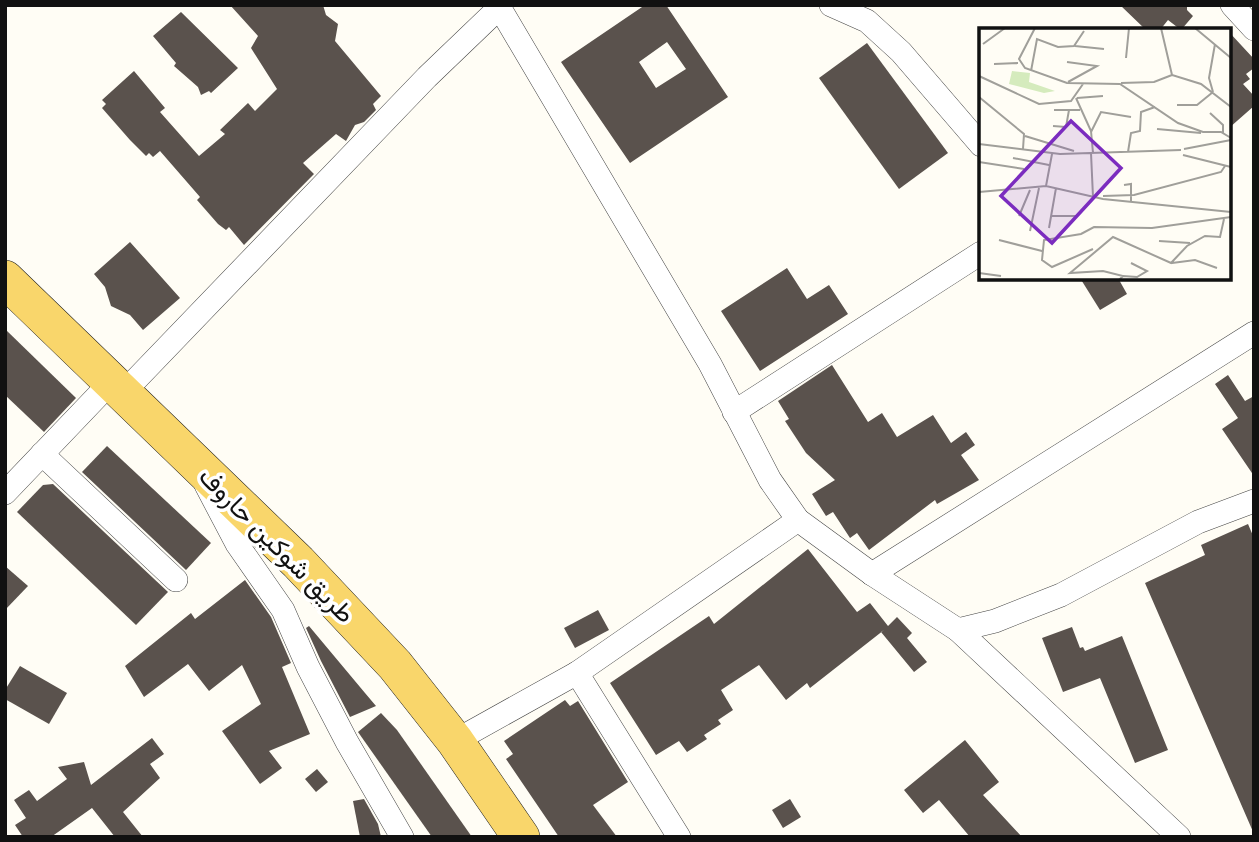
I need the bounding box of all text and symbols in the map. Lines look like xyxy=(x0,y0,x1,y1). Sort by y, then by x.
inset map xyxy=(979,28,1231,280)
street label: طريق شوكين حاروف xyxy=(189,458,364,633)

